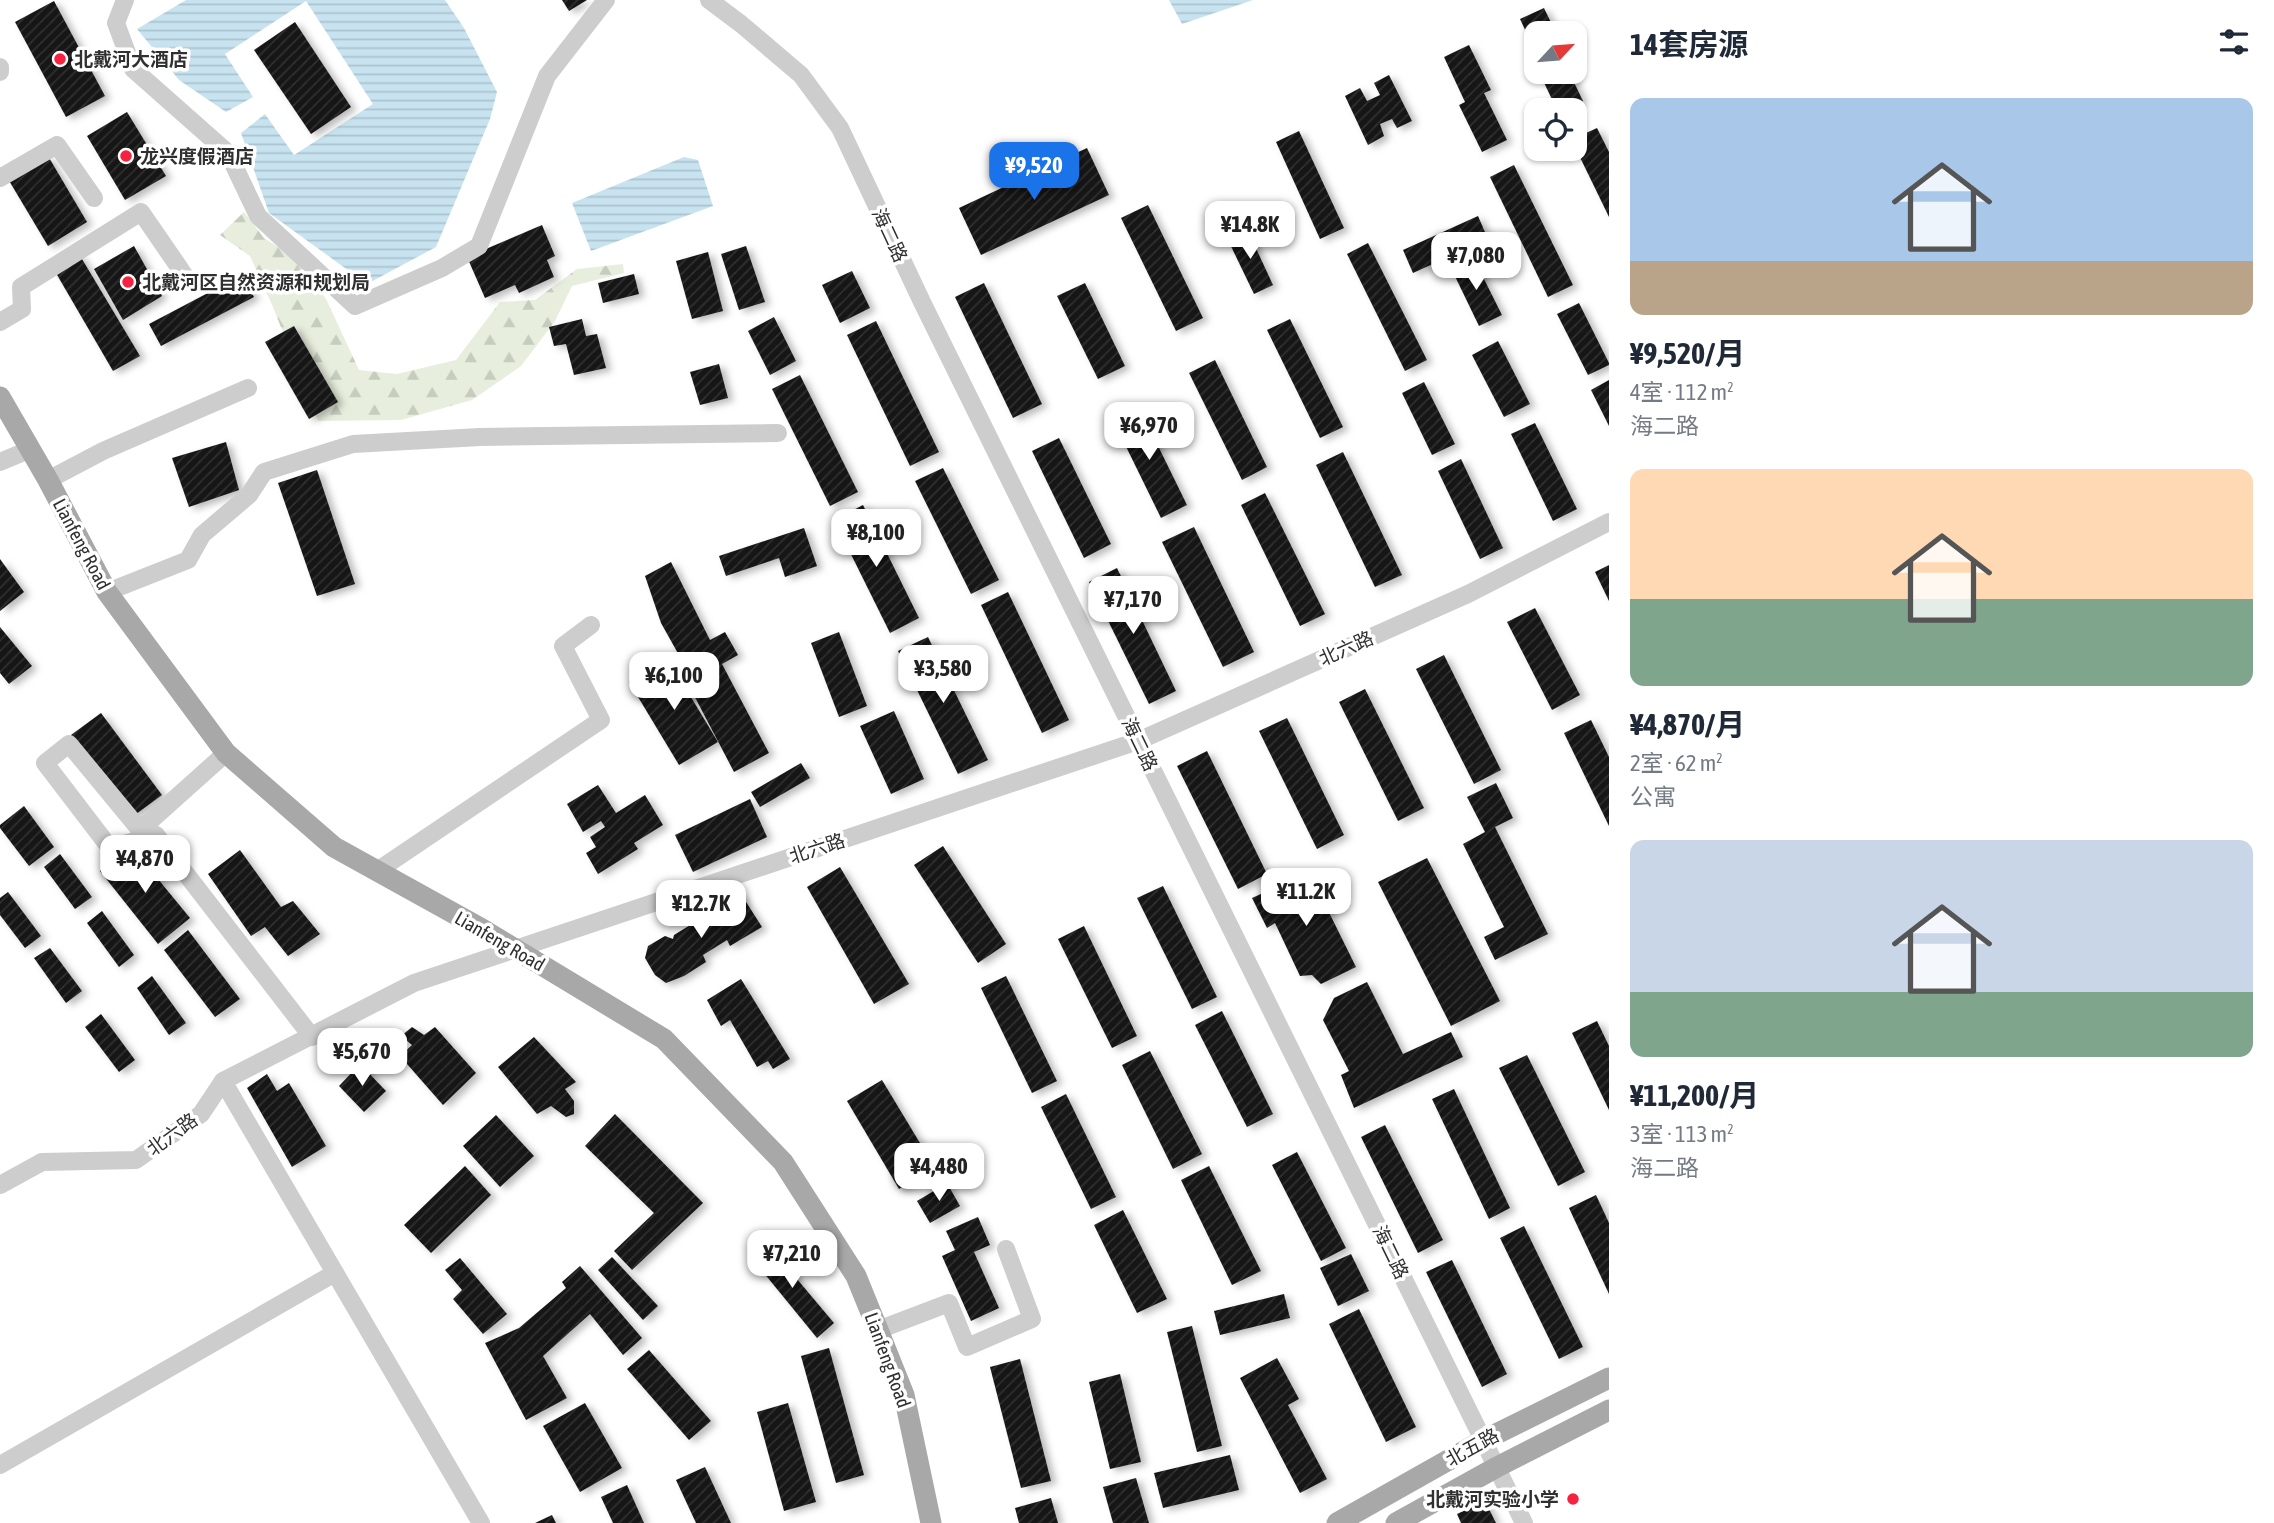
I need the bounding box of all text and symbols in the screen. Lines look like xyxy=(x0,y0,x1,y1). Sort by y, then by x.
north arrow xyxy=(1524,21,1587,84)
map controls xyxy=(1524,21,1587,161)
icon: filters xyxy=(2215,23,2253,61)
text: 14套房源 xyxy=(1630,27,1748,61)
place label: 北戴河大酒店 xyxy=(74,48,188,70)
marker: 北戴河大酒店 xyxy=(52,51,68,67)
button: locate xyxy=(1524,98,1587,161)
pin: ¥9,520 xyxy=(977,142,1091,202)
icon: home xyxy=(1879,144,2005,270)
place label: 龙兴度假酒店 xyxy=(140,145,254,167)
marker: 龙兴度假酒店 xyxy=(118,148,134,164)
text: ¥9,520 xyxy=(1005,152,1063,178)
pin: ¥14.8K xyxy=(1193,202,1307,261)
street label: 海二路 xyxy=(868,205,912,265)
text: ¥14.8K xyxy=(1221,211,1279,237)
pin: ¥7,080 xyxy=(1419,232,1533,292)
text: ¥7,080 xyxy=(1447,242,1505,268)
place label: 北戴河区自然资源和规划局 xyxy=(142,271,370,293)
marker: 北戴河区自然资源和规划局 xyxy=(120,274,136,290)
text: ¥9,520/月 xyxy=(1630,336,1745,370)
text: 4室 · 112 m² xyxy=(1630,379,1734,405)
pin: ¥6,970 xyxy=(1092,402,1206,462)
text: ¥6,970 xyxy=(1120,412,1178,438)
text: 海二路 xyxy=(1630,413,1699,439)
street label: Lianfeng Road xyxy=(49,495,115,593)
pin: ¥8,100 xyxy=(819,510,933,569)
icon: home xyxy=(1879,515,2005,641)
text: ¥8,100 xyxy=(847,519,905,545)
pin: ¥7,170 xyxy=(1076,576,1190,636)
text: ¥7,170 xyxy=(1104,586,1162,612)
street label: 北六路 xyxy=(1315,626,1377,670)
pin: ¥3,580 xyxy=(886,646,1000,705)
pin: ¥6,100 xyxy=(617,652,731,712)
text: ¥3,580 xyxy=(914,655,972,681)
text: ¥6,100 xyxy=(645,662,703,688)
text: ¥4,870/月 xyxy=(1630,707,1745,741)
street label: 海二路 xyxy=(1118,714,1162,774)
text: 2室 · 62 m² xyxy=(1630,750,1723,776)
text: 公寓 xyxy=(1630,784,1676,810)
street label: 北六路 xyxy=(786,829,848,867)
pin: ¥4,870 xyxy=(88,836,202,895)
text: ¥4,870 xyxy=(116,845,174,871)
pin: ¥11.2K xyxy=(1249,869,1363,928)
text: ¥11.2K xyxy=(1277,878,1335,904)
pin: ¥12.7K xyxy=(644,880,758,940)
icon: home xyxy=(1879,886,2005,1012)
text: ¥12.7K xyxy=(672,890,730,916)
street label: Lianfeng Road xyxy=(451,906,549,976)
pin: ¥5,670 xyxy=(305,1028,419,1088)
text: ¥5,670 xyxy=(333,1038,391,1064)
text: ¥11,200/月 xyxy=(1630,1078,1759,1112)
street label: 北六路 xyxy=(142,1108,202,1160)
text: 3室 · 113 m² xyxy=(1630,1121,1734,1147)
pin: ¥4,480 xyxy=(882,1144,996,1203)
text: ¥4,480 xyxy=(910,1153,968,1179)
text: 海二路 xyxy=(1630,1155,1699,1181)
street label: 海二路 xyxy=(1369,1222,1413,1282)
pin: ¥7,210 xyxy=(735,1230,849,1290)
text: ¥7,210 xyxy=(763,1240,821,1266)
street label: Lianfeng Road xyxy=(861,1309,915,1411)
street label: 北五路 xyxy=(1442,1424,1502,1470)
place label: 北戴河实验小学 xyxy=(1426,1488,1559,1510)
marker: 北戴河实验小学 xyxy=(1565,1491,1581,1507)

